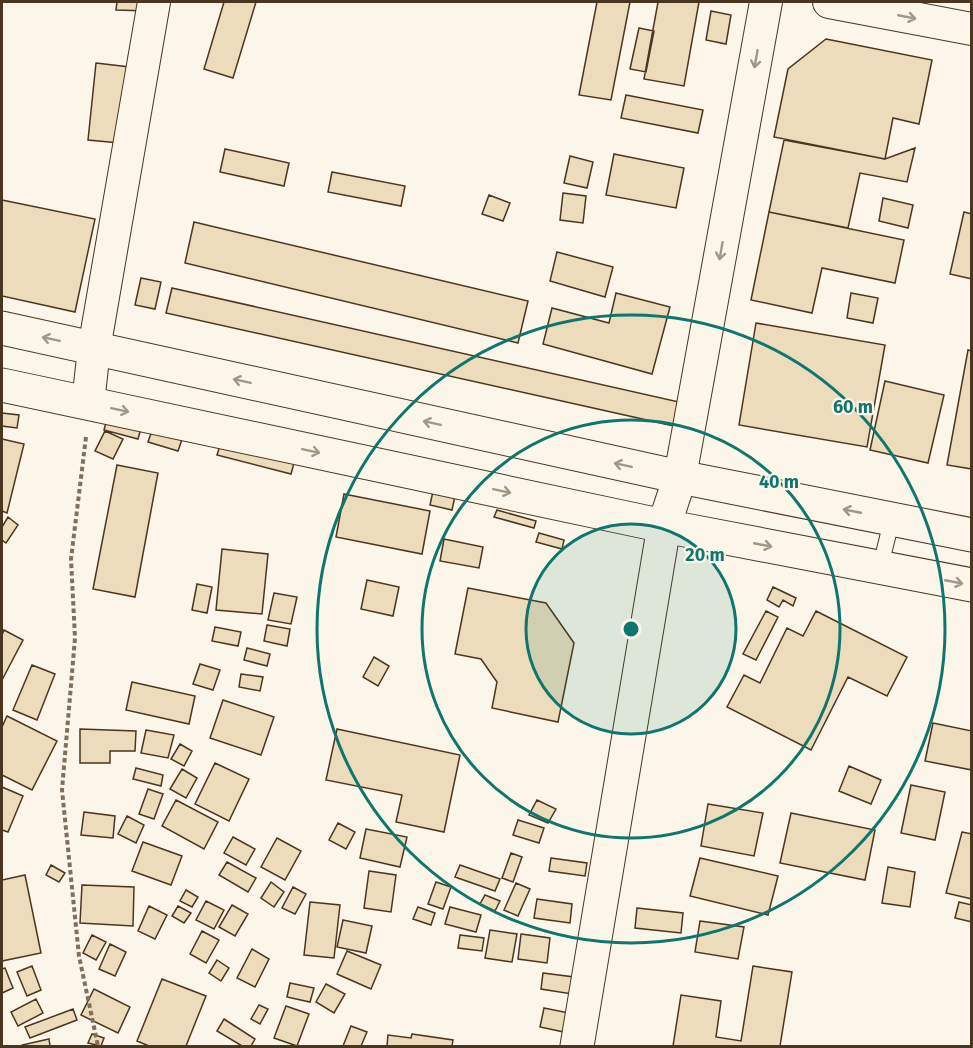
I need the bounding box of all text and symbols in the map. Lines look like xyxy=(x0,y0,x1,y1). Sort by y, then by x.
one-way arrow xyxy=(897,12,917,23)
one-way arrow xyxy=(750,49,761,68)
one-way arrow xyxy=(715,241,726,260)
one-way arrow xyxy=(42,333,61,344)
one-way arrow xyxy=(232,375,252,386)
text: 60 m xyxy=(833,396,873,418)
one-way arrow xyxy=(110,405,130,416)
one-way arrow xyxy=(423,417,442,428)
one-way arrow xyxy=(301,445,320,457)
one-way arrow xyxy=(613,458,632,470)
text: 40 m xyxy=(759,471,799,493)
one-way arrow xyxy=(492,486,511,498)
one-way arrow xyxy=(843,505,863,516)
one-way arrow xyxy=(752,540,772,551)
text: 20 m xyxy=(685,544,725,566)
one-way arrow xyxy=(944,577,963,588)
centre of rings xyxy=(621,619,641,639)

